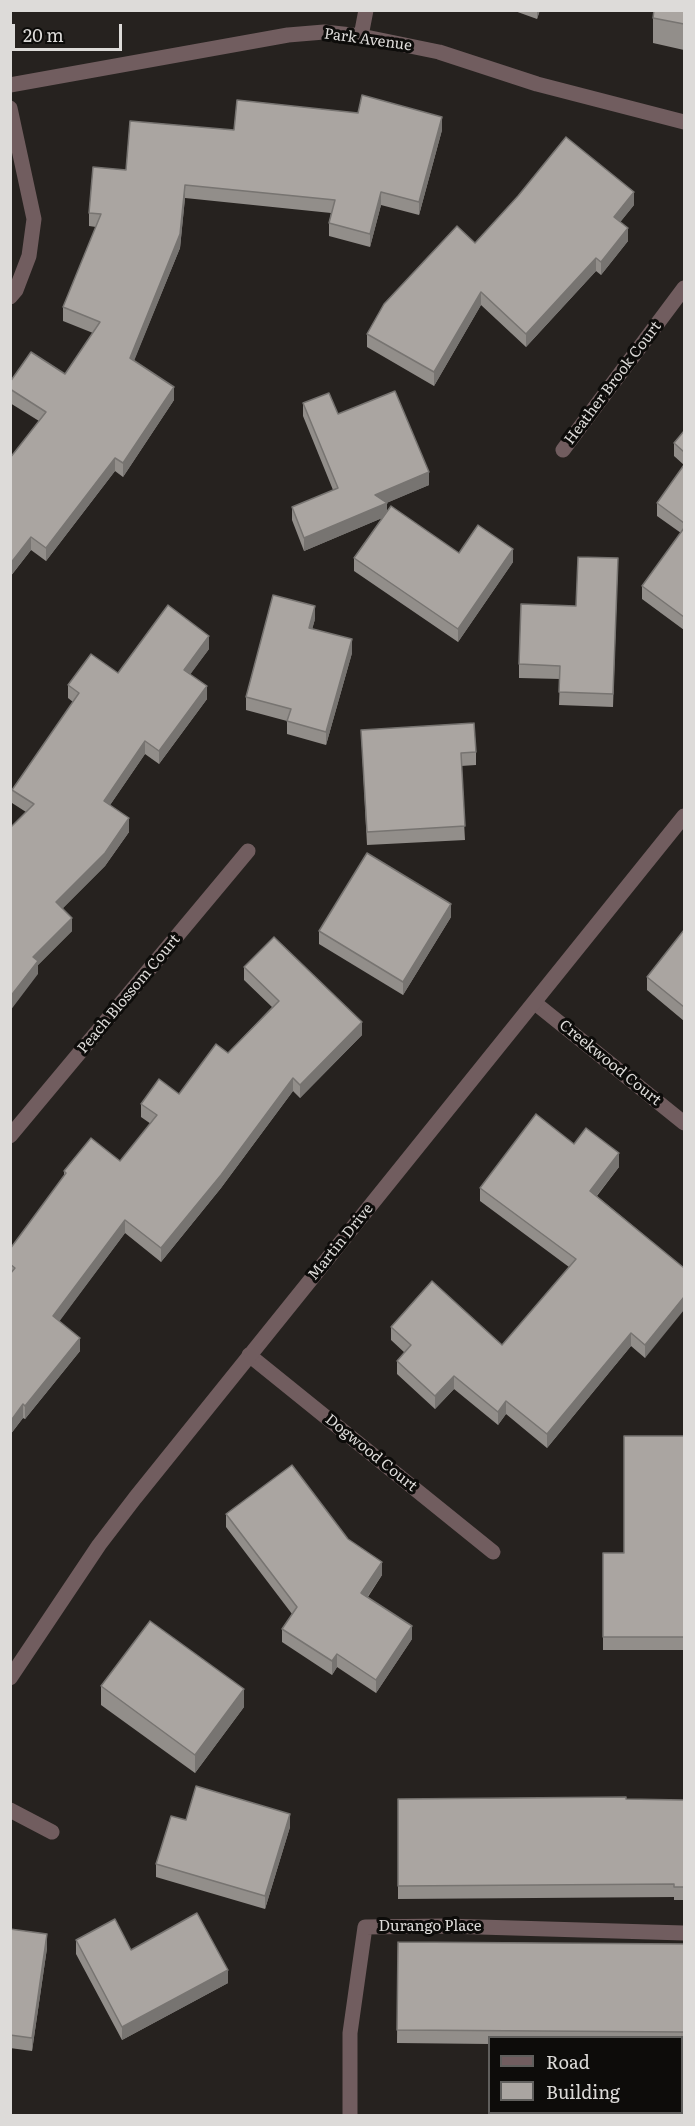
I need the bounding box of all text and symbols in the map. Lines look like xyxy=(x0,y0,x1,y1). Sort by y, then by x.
scale bar xyxy=(15,12,124,50)
text: 20 m xyxy=(23,21,64,48)
street label: Park Avenue xyxy=(323,25,413,55)
street label: Heather Brook Court xyxy=(561,318,665,448)
street label: Peach Blossom Court xyxy=(74,931,184,1057)
street label: Creekwood Court xyxy=(555,1016,665,1110)
street label: Martin Drive xyxy=(305,1200,377,1284)
street label: Dogwood Court xyxy=(321,1410,421,1496)
street label: Durango Place xyxy=(378,1918,482,1936)
legend xyxy=(488,2036,683,2114)
text: Road xyxy=(546,2048,590,2075)
text: Building xyxy=(546,2078,620,2105)

